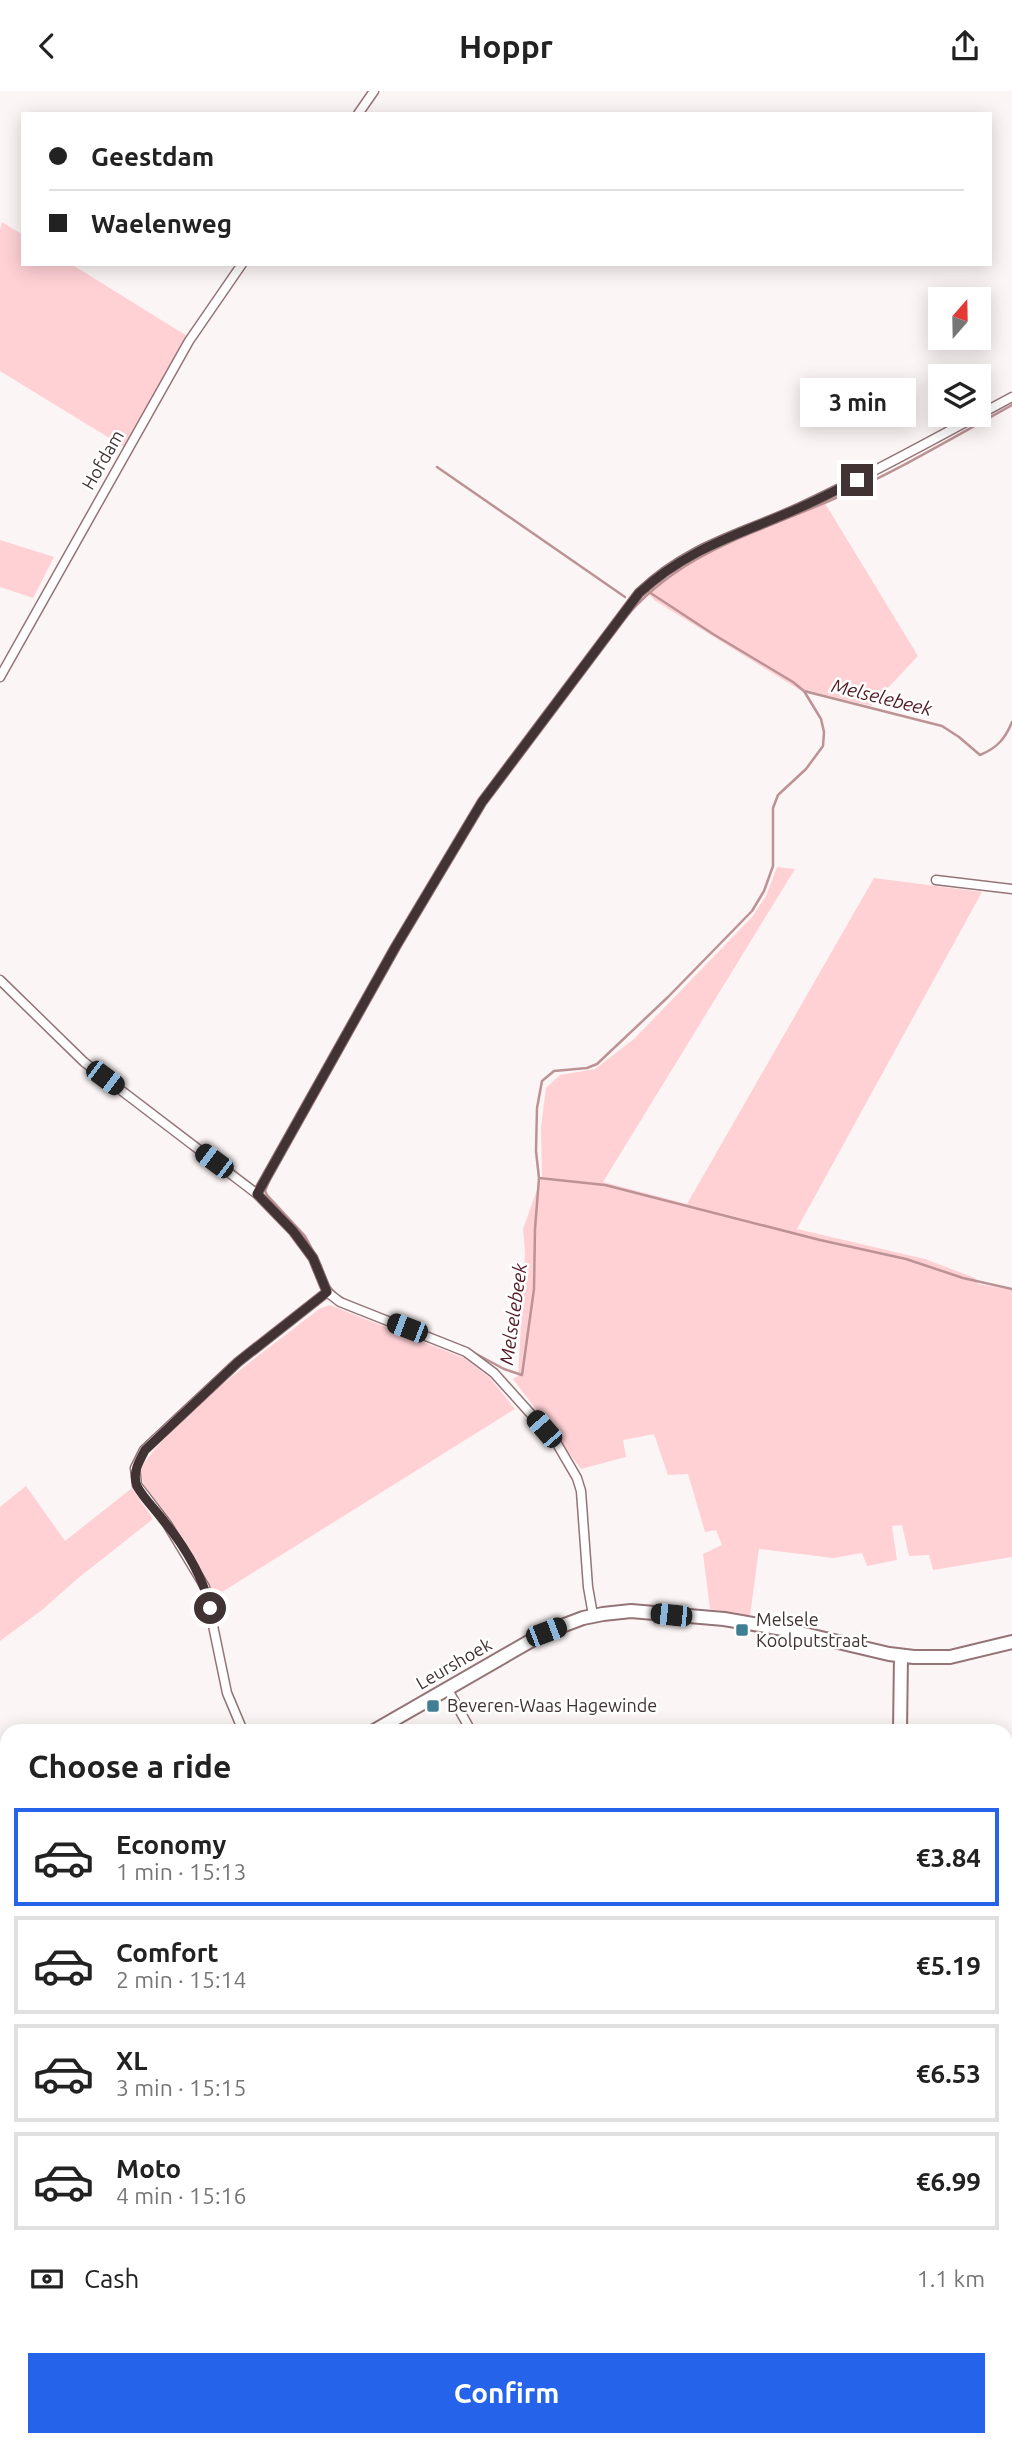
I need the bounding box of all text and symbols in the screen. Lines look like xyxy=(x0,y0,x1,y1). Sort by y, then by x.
icon: back xyxy=(28,27,66,65)
icon: share xyxy=(946,27,984,65)
text: Hoppr xyxy=(459,28,553,64)
text: Geestdam xyxy=(91,142,214,171)
text: Waelenweg xyxy=(91,209,232,238)
north arrow xyxy=(928,287,990,350)
map controls xyxy=(928,287,991,427)
button: layers xyxy=(928,364,991,427)
callout: 3 min xyxy=(799,379,915,427)
text: 3 min xyxy=(829,390,887,415)
street label: Hofdam xyxy=(77,426,127,493)
route end xyxy=(841,464,873,496)
water label: Melselebeek xyxy=(830,674,935,720)
car xyxy=(82,1057,129,1099)
car xyxy=(191,1140,238,1182)
water label: Melselebeek xyxy=(495,1261,531,1366)
car xyxy=(384,1311,431,1345)
car xyxy=(523,1406,566,1452)
route start xyxy=(194,1592,226,1624)
car xyxy=(650,1602,693,1628)
place label: Melsele Koolputstraat xyxy=(756,1609,868,1650)
car xyxy=(523,1615,570,1649)
marker: Melsele Koolputstraat xyxy=(734,1622,750,1638)
street label: Leurshoek xyxy=(412,1634,495,1693)
place label: Beveren-Waas Hagewinde xyxy=(447,1695,657,1715)
marker: Beveren-Waas Hagewinde xyxy=(425,1698,441,1714)
text: Choose a ride xyxy=(28,1748,231,1784)
icon: car xyxy=(32,1826,95,1889)
text: Economy xyxy=(116,1830,226,1859)
text: €3.84 xyxy=(916,1843,981,1872)
text: 1 min · 15:13 xyxy=(116,1859,247,1884)
icon: car xyxy=(32,1934,95,1997)
text: Comfort xyxy=(116,1938,219,1967)
text: €5.19 xyxy=(916,1951,981,1980)
text: 2 min · 15:14 xyxy=(116,1967,247,1992)
icon: car xyxy=(32,2042,95,2105)
text: XL xyxy=(116,2046,147,2075)
text: €6.53 xyxy=(916,2059,981,2088)
text: 3 min · 15:15 xyxy=(116,2075,247,2100)
icon: car xyxy=(32,2150,95,2213)
text: Moto xyxy=(116,2154,181,2183)
text: €6.99 xyxy=(916,2167,981,2196)
text: 4 min · 15:16 xyxy=(116,2183,247,2208)
icon: cash xyxy=(28,2260,66,2298)
text: Cash xyxy=(84,2264,139,2293)
text: 1.1 km xyxy=(917,2266,985,2291)
button: Confirm xyxy=(28,2353,985,2433)

